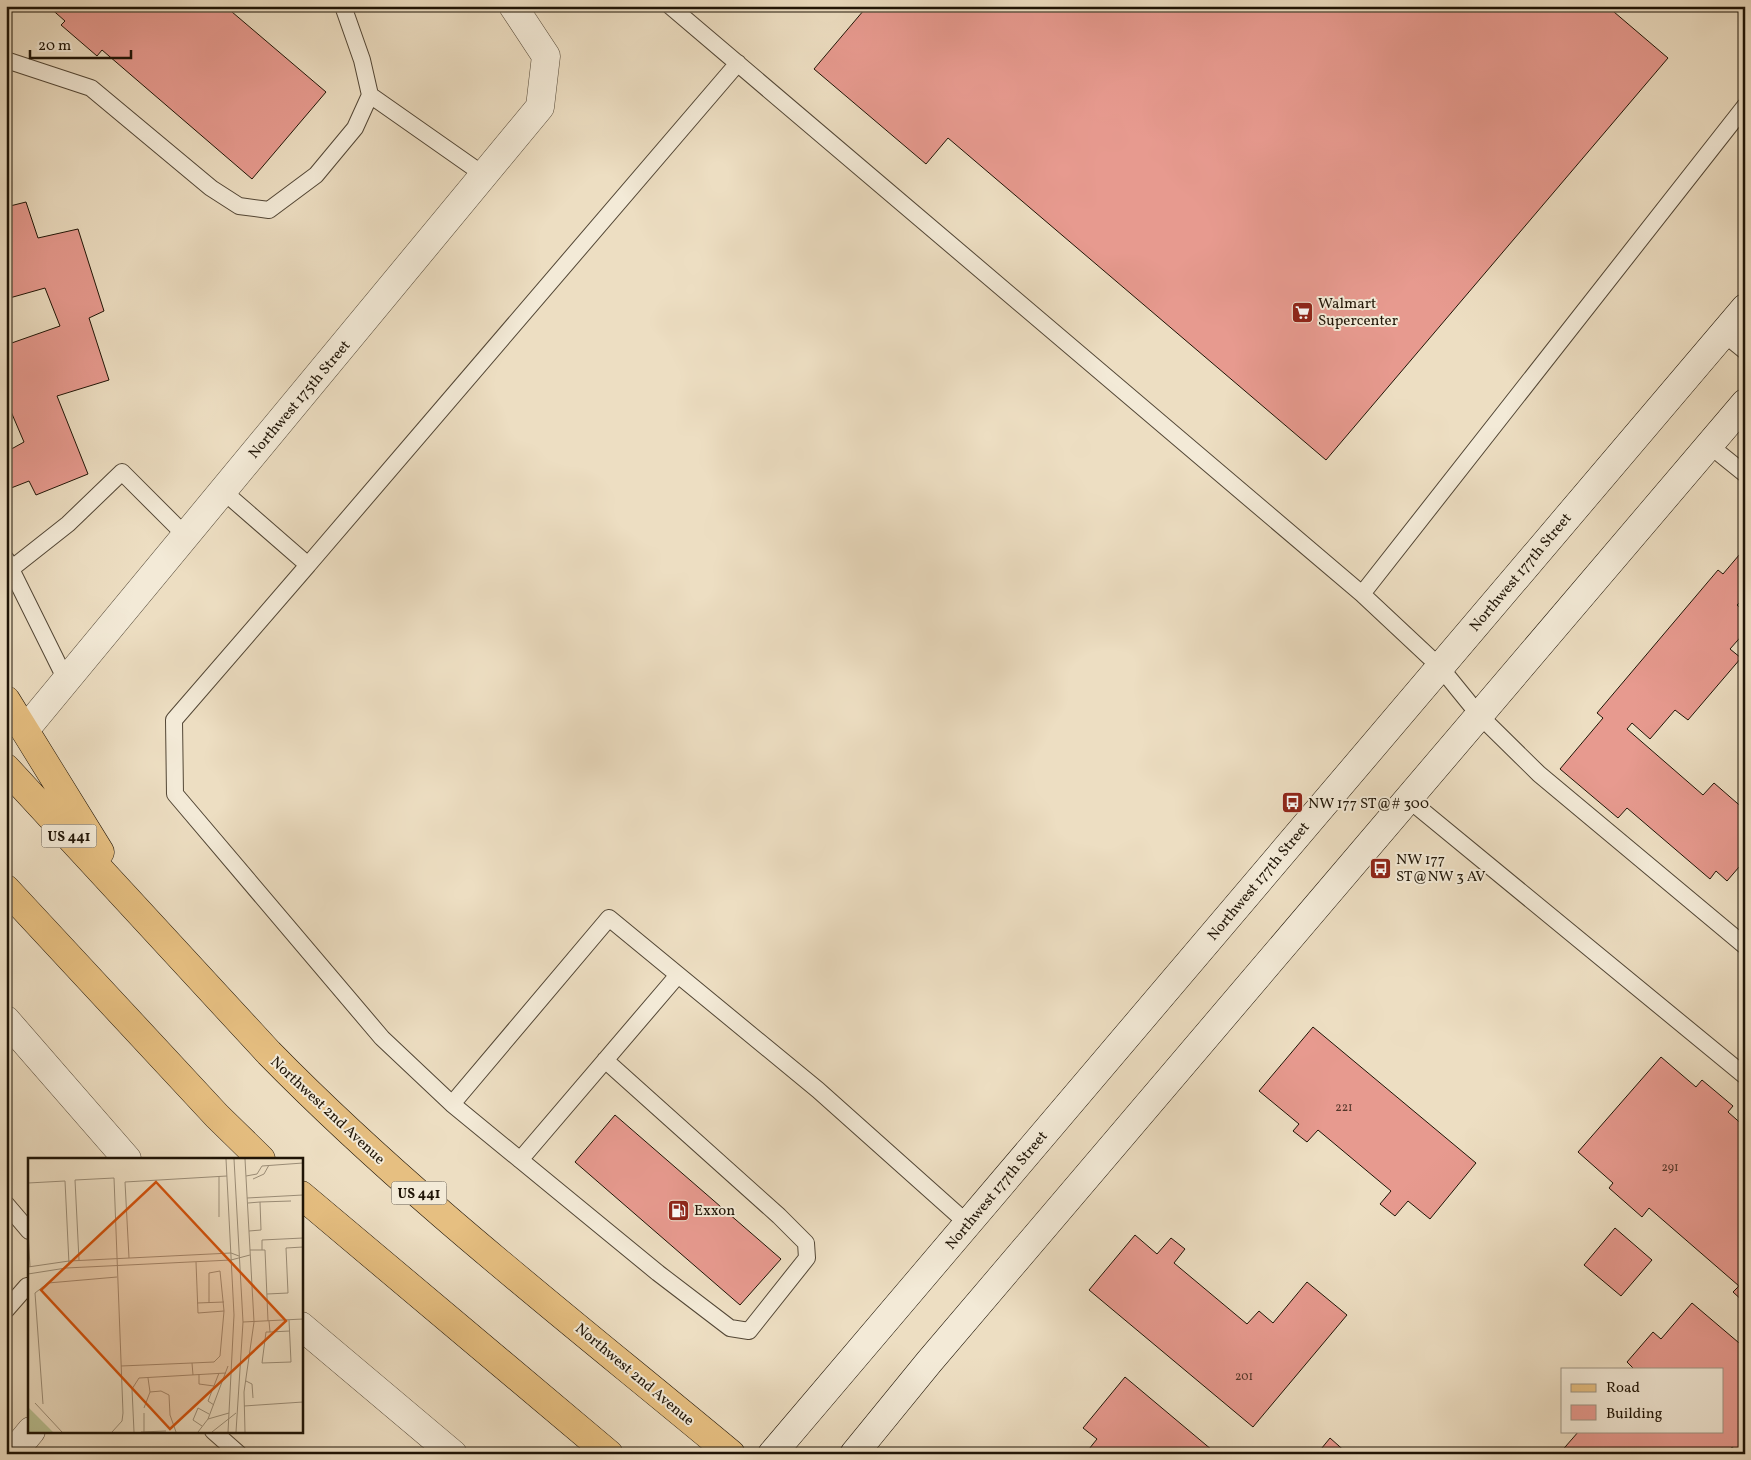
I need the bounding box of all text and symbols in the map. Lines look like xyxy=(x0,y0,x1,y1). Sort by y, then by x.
scale bar xyxy=(30,28,131,60)
text: 20 m xyxy=(38,36,71,57)
place label: Walmart Supercenter xyxy=(1318,294,1398,332)
supermarket icon: Walmart Supercenter xyxy=(1290,300,1314,324)
street label: Northwest 175th Street xyxy=(244,336,356,464)
street label: Northwest 177th Street xyxy=(1465,509,1577,637)
bus stop icon: NW 177 ST@# 300 xyxy=(1280,791,1304,815)
place label: NW 177 ST@# 300 xyxy=(1308,794,1429,815)
street label: Northwest 177th Street xyxy=(1203,818,1315,946)
road number: US 441 xyxy=(42,824,96,848)
place label: NW 177 ST@NW 3 AV xyxy=(1396,850,1485,888)
bus stop icon: NW 177 ST@NW 3 AV xyxy=(1368,856,1392,880)
street label: Northwest 2nd Avenue xyxy=(265,1052,389,1170)
house number: 221 xyxy=(1335,1100,1353,1116)
street label: Northwest 177th Street xyxy=(941,1127,1053,1255)
inset map xyxy=(28,1158,302,1432)
house number: 291 xyxy=(1661,1160,1679,1176)
road number: US 441 xyxy=(392,1182,446,1204)
fuel station icon: Exxon xyxy=(666,1198,690,1222)
place label: Exxon xyxy=(694,1201,735,1222)
street label: Northwest 2nd Avenue xyxy=(570,1319,698,1431)
legend xyxy=(1561,1368,1724,1432)
house number: 201 xyxy=(1235,1369,1253,1385)
text: Road xyxy=(1606,1378,1640,1399)
text: Building xyxy=(1606,1404,1663,1425)

